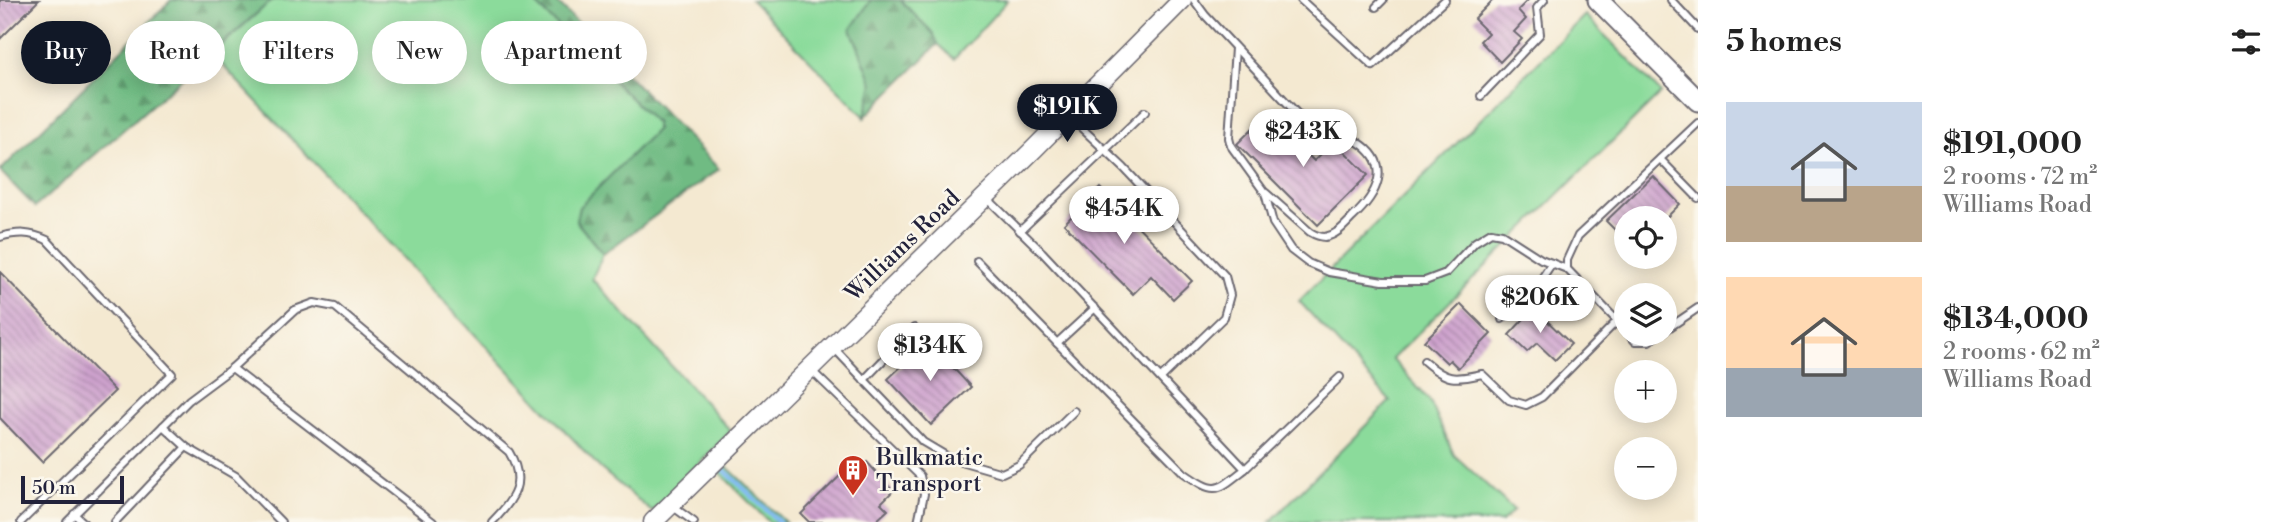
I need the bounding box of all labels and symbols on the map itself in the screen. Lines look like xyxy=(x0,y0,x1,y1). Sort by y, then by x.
pin: $191K xyxy=(1018,85,1116,144)
pin: $243K xyxy=(1254,110,1352,169)
street label: Williams Road xyxy=(839,184,966,308)
pin: $454K xyxy=(1075,187,1173,246)
pin: $206K xyxy=(1491,276,1589,335)
pin: $134K xyxy=(881,324,979,383)
place label: Bulkmatic Transport xyxy=(875,444,983,498)
building icon: Bulkmatic Transport xyxy=(836,453,870,497)
scale bar xyxy=(21,473,124,505)

